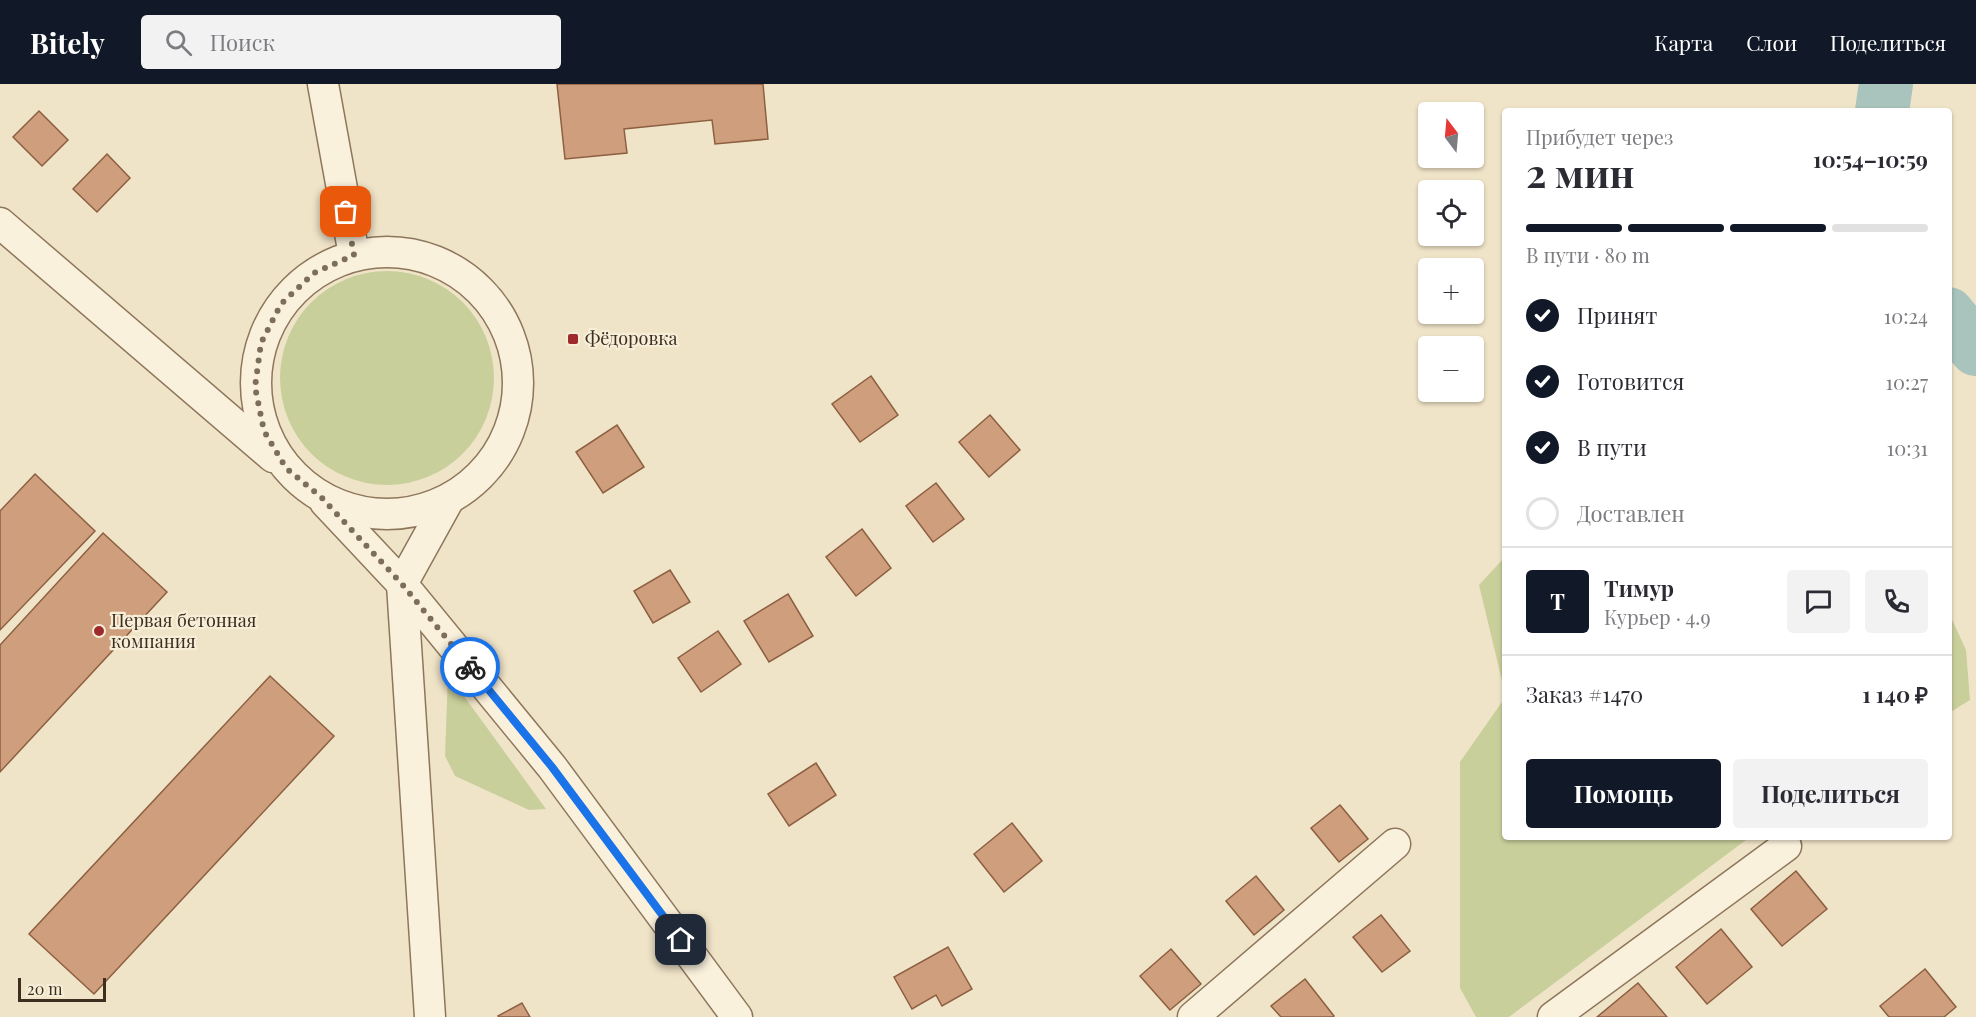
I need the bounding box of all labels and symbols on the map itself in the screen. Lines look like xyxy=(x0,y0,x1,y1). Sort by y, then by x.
north arrow xyxy=(1418,102,1484,168)
pin xyxy=(320,186,371,237)
place label: Фёдоровка xyxy=(585,326,678,350)
marker: Фёдоровка xyxy=(566,332,580,346)
place label: Первая бетонная компания xyxy=(111,608,257,653)
marker: Первая бетонная компания xyxy=(92,624,106,638)
courier xyxy=(440,637,500,697)
pin xyxy=(655,914,706,965)
scale bar xyxy=(18,975,106,1002)

